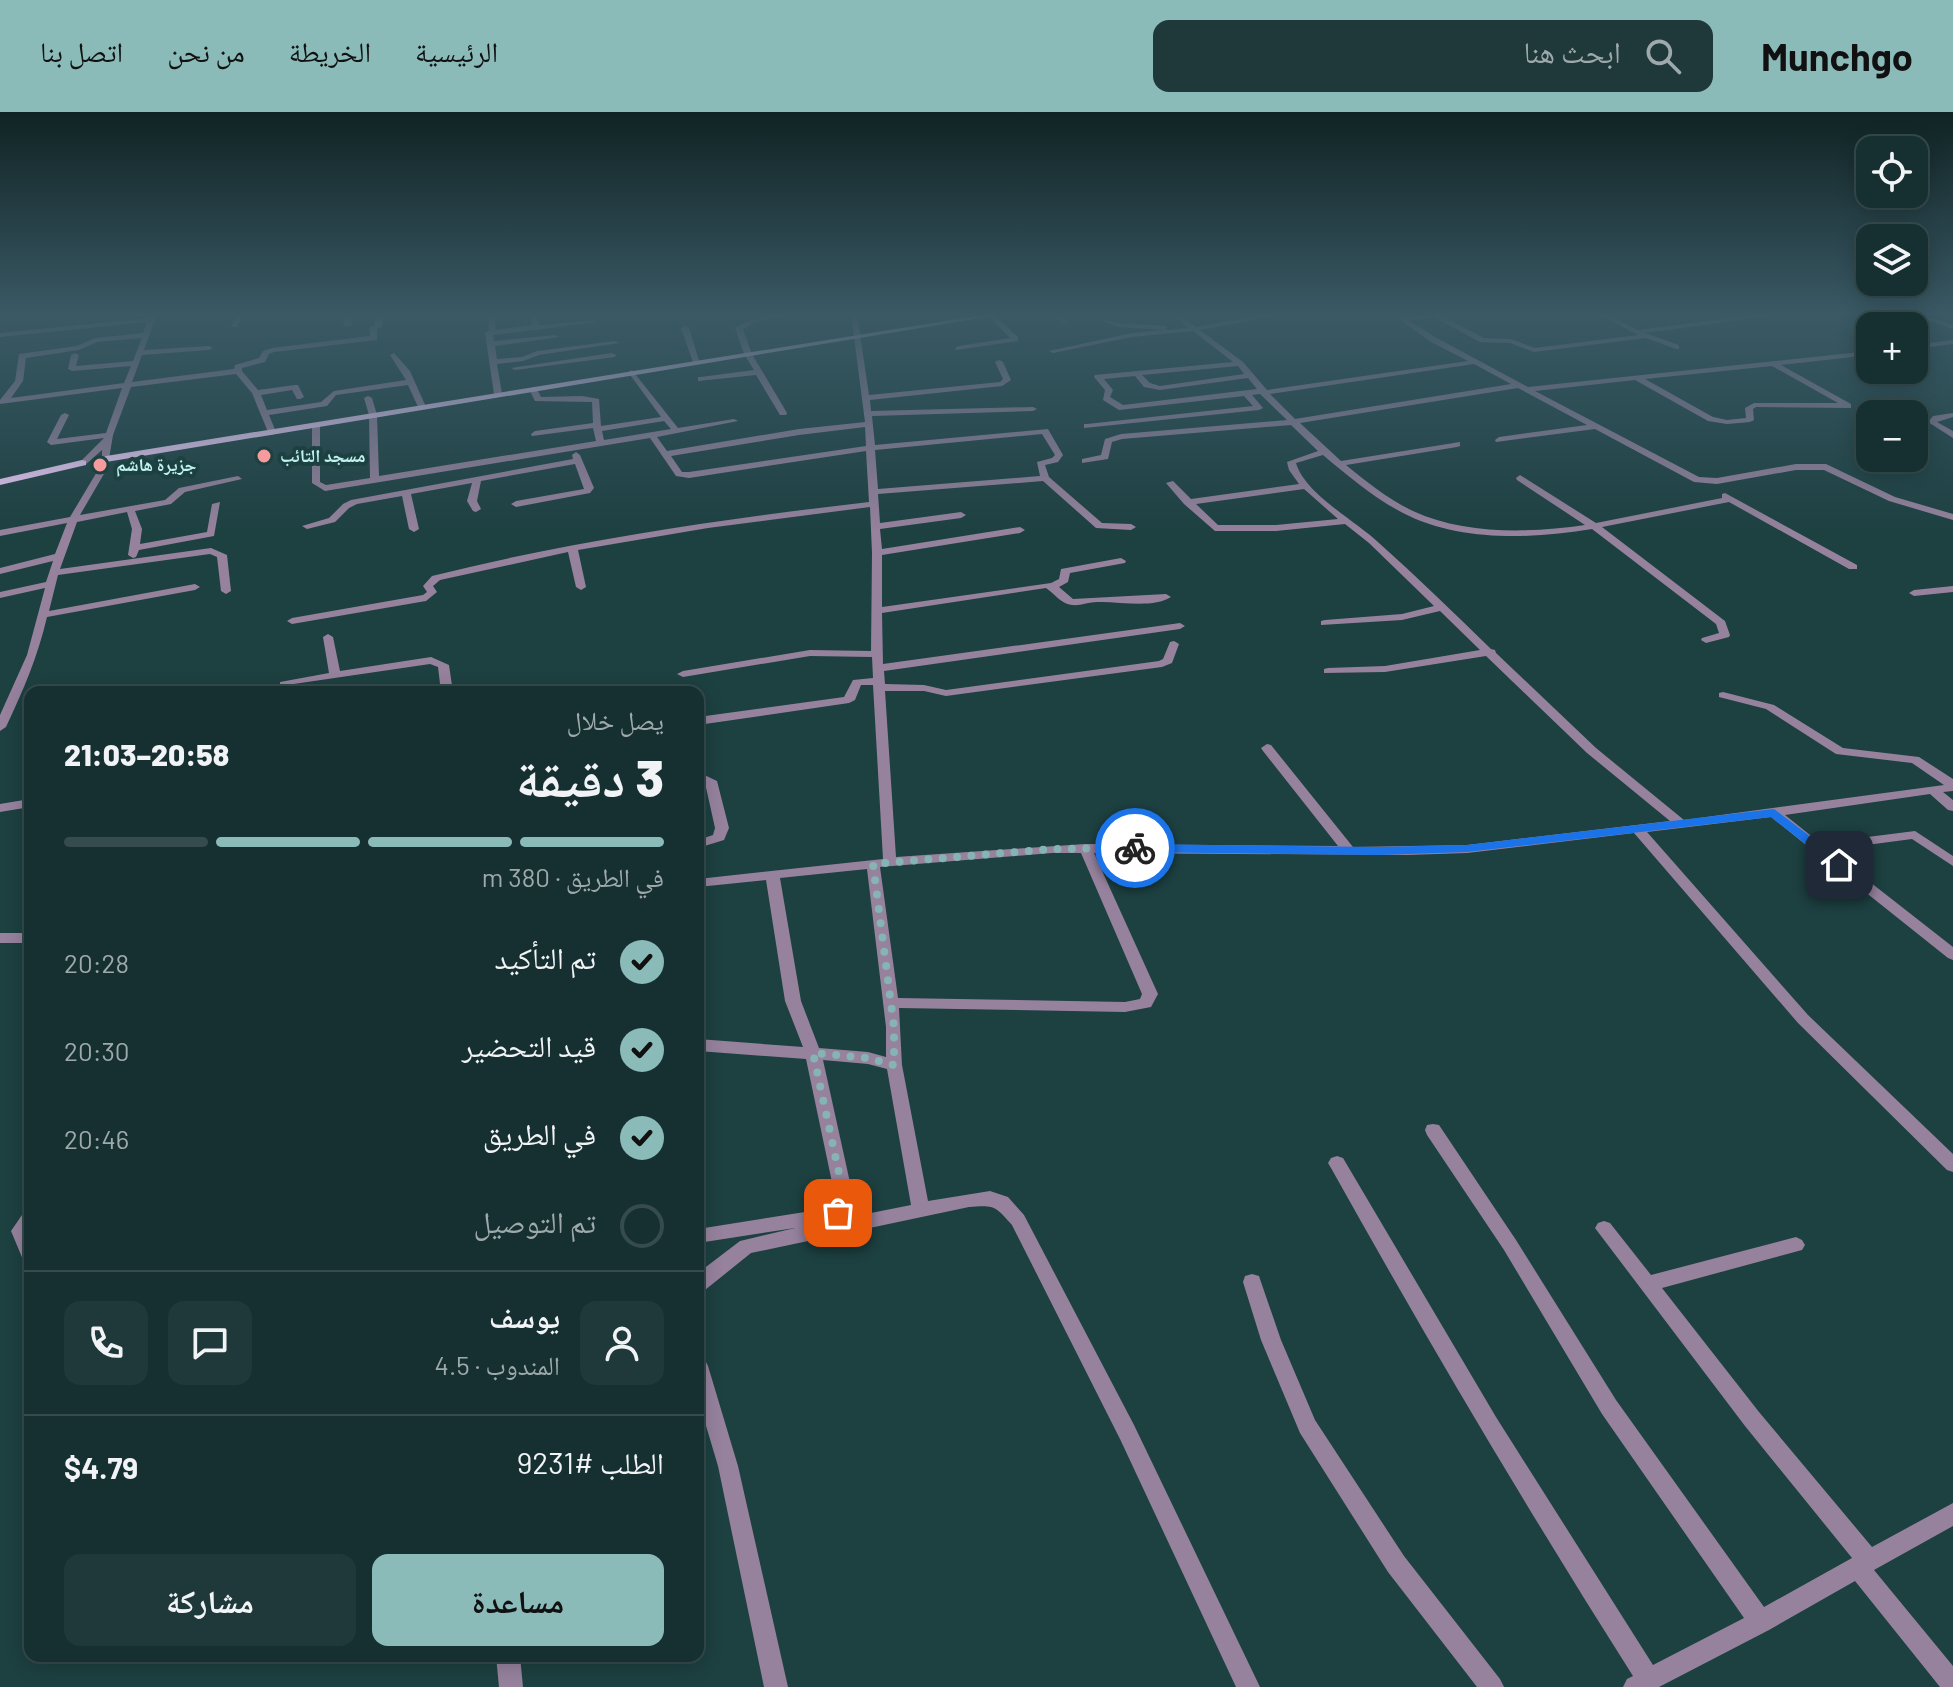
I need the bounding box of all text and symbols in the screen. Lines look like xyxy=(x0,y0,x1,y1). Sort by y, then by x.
search box xyxy=(1153,20,1713,92)
text: ابحث هنا xyxy=(1523,33,1621,69)
text: Munchgo xyxy=(1761,33,1913,79)
text: اتصل بنا xyxy=(40,34,123,68)
text: من نحن xyxy=(167,34,245,68)
text: الخريطة xyxy=(289,34,371,68)
text: الرئيسية xyxy=(415,34,498,68)
icon: search xyxy=(1641,34,1685,78)
map controls xyxy=(1856,136,1928,472)
button: locate xyxy=(1856,136,1928,208)
button: layers xyxy=(1856,224,1928,296)
button: + xyxy=(1856,312,1928,384)
button: − xyxy=(1856,400,1928,472)
place label: مسجد التائب xyxy=(280,444,366,467)
marker: مسجد التائب xyxy=(255,447,273,465)
place label: جزيرة هاشم xyxy=(116,453,197,477)
marker: جزيرة هاشم xyxy=(91,456,109,474)
text: يصل خلال xyxy=(566,704,664,735)
text: 20:58–21:03 xyxy=(64,736,229,772)
text: 3 دقيقة xyxy=(516,745,664,807)
courier xyxy=(1095,808,1175,888)
icon: bike xyxy=(1113,826,1157,870)
pin xyxy=(1805,831,1873,899)
icon: home xyxy=(1817,843,1861,887)
text: في الطريق · 380 m xyxy=(482,861,664,892)
text: تم التأكيد xyxy=(495,939,596,975)
icon: check xyxy=(620,940,664,984)
text: 20:28 xyxy=(64,947,129,978)
text: قيد التحضير xyxy=(462,1027,596,1063)
icon: check xyxy=(620,1028,664,1072)
text: 20:30 xyxy=(64,1035,130,1066)
text: في الطريق xyxy=(483,1115,596,1151)
icon: check xyxy=(620,1116,664,1160)
text: 20:46 xyxy=(64,1123,129,1154)
pin xyxy=(804,1179,872,1247)
icon: bag xyxy=(816,1191,860,1235)
text: تم التوصيل xyxy=(473,1203,596,1239)
text: يوسف xyxy=(489,1298,560,1334)
button: phone xyxy=(64,1301,148,1385)
button: chat xyxy=(168,1301,252,1385)
button: person xyxy=(580,1301,664,1385)
text: المندوب · 4.5 xyxy=(435,1349,560,1380)
text: الطلب #9231 xyxy=(517,1444,664,1480)
text: $4.79 xyxy=(64,1449,138,1485)
button: مشاركة xyxy=(64,1554,356,1646)
button: مساعدة xyxy=(372,1554,664,1646)

